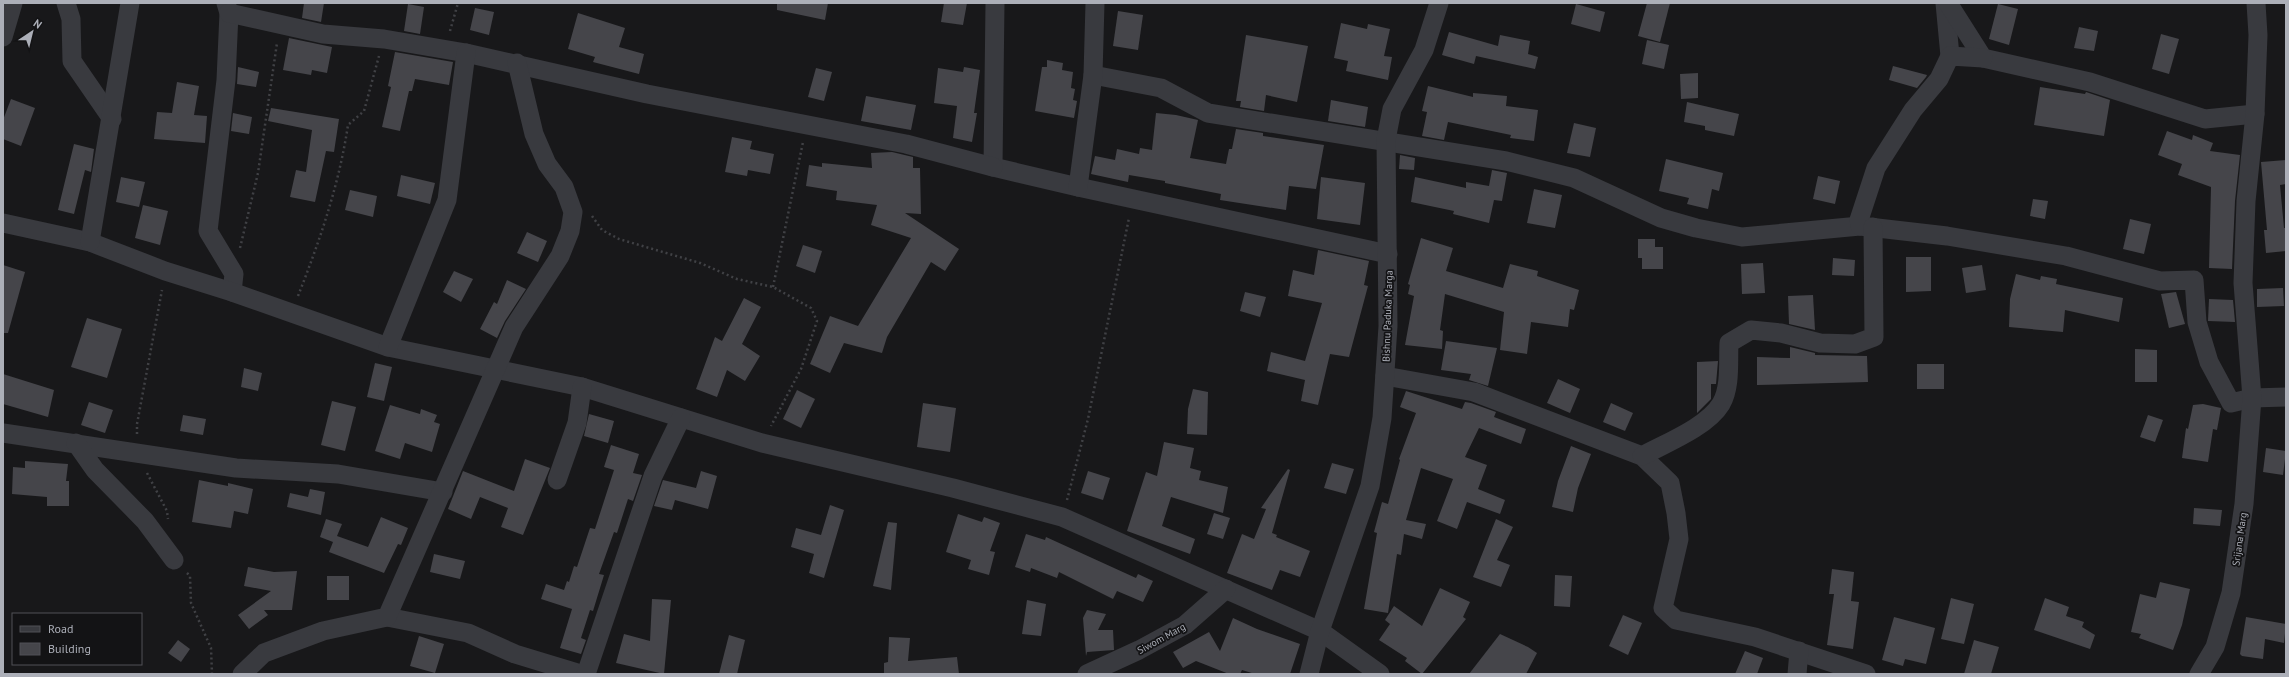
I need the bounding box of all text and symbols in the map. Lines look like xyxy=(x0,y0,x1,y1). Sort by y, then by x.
north arrow xyxy=(12,12,52,52)
text: N xyxy=(31,16,45,32)
street label: Bishnu Paduka Marga xyxy=(1379,270,1396,362)
street label: Srijana Marg xyxy=(2229,512,2250,567)
legend xyxy=(12,613,142,665)
street label: Siwom Marg xyxy=(1135,620,1188,657)
text: Road xyxy=(48,621,73,636)
text: Building xyxy=(48,641,91,656)

